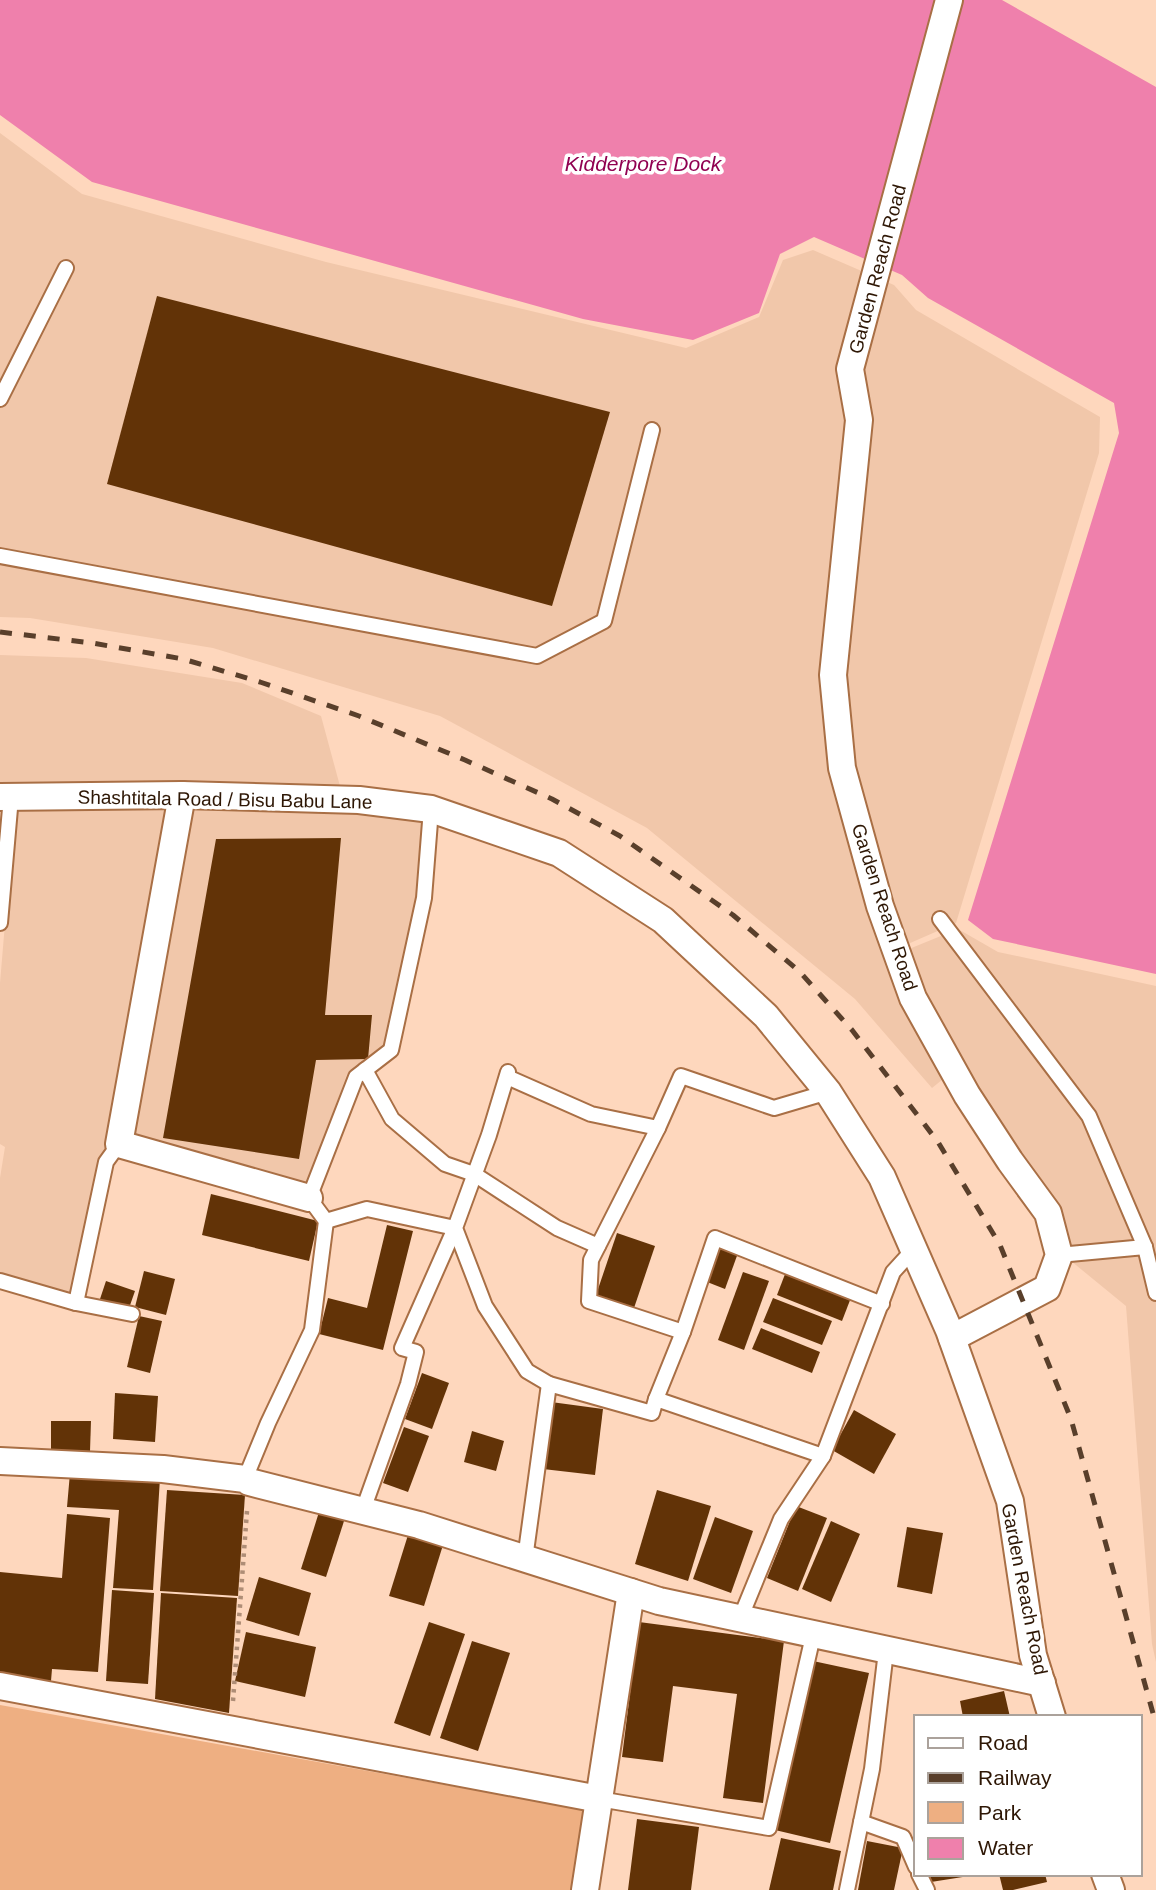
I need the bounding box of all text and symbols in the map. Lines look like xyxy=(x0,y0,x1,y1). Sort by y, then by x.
water label: Kidderpore Dock xyxy=(565,152,723,175)
street label: Garden Reach Road xyxy=(845,182,910,356)
street label: Shashtitala Road / Bisu Babu Lane xyxy=(77,786,373,813)
street label: Garden Reach Road xyxy=(848,821,921,993)
street label: Garden Reach Road xyxy=(998,1502,1051,1677)
legend xyxy=(914,1715,1142,1876)
text: Road xyxy=(978,1731,1028,1754)
text: Railway xyxy=(978,1766,1052,1789)
text: Park xyxy=(978,1801,1022,1824)
text: Water xyxy=(978,1836,1033,1859)

